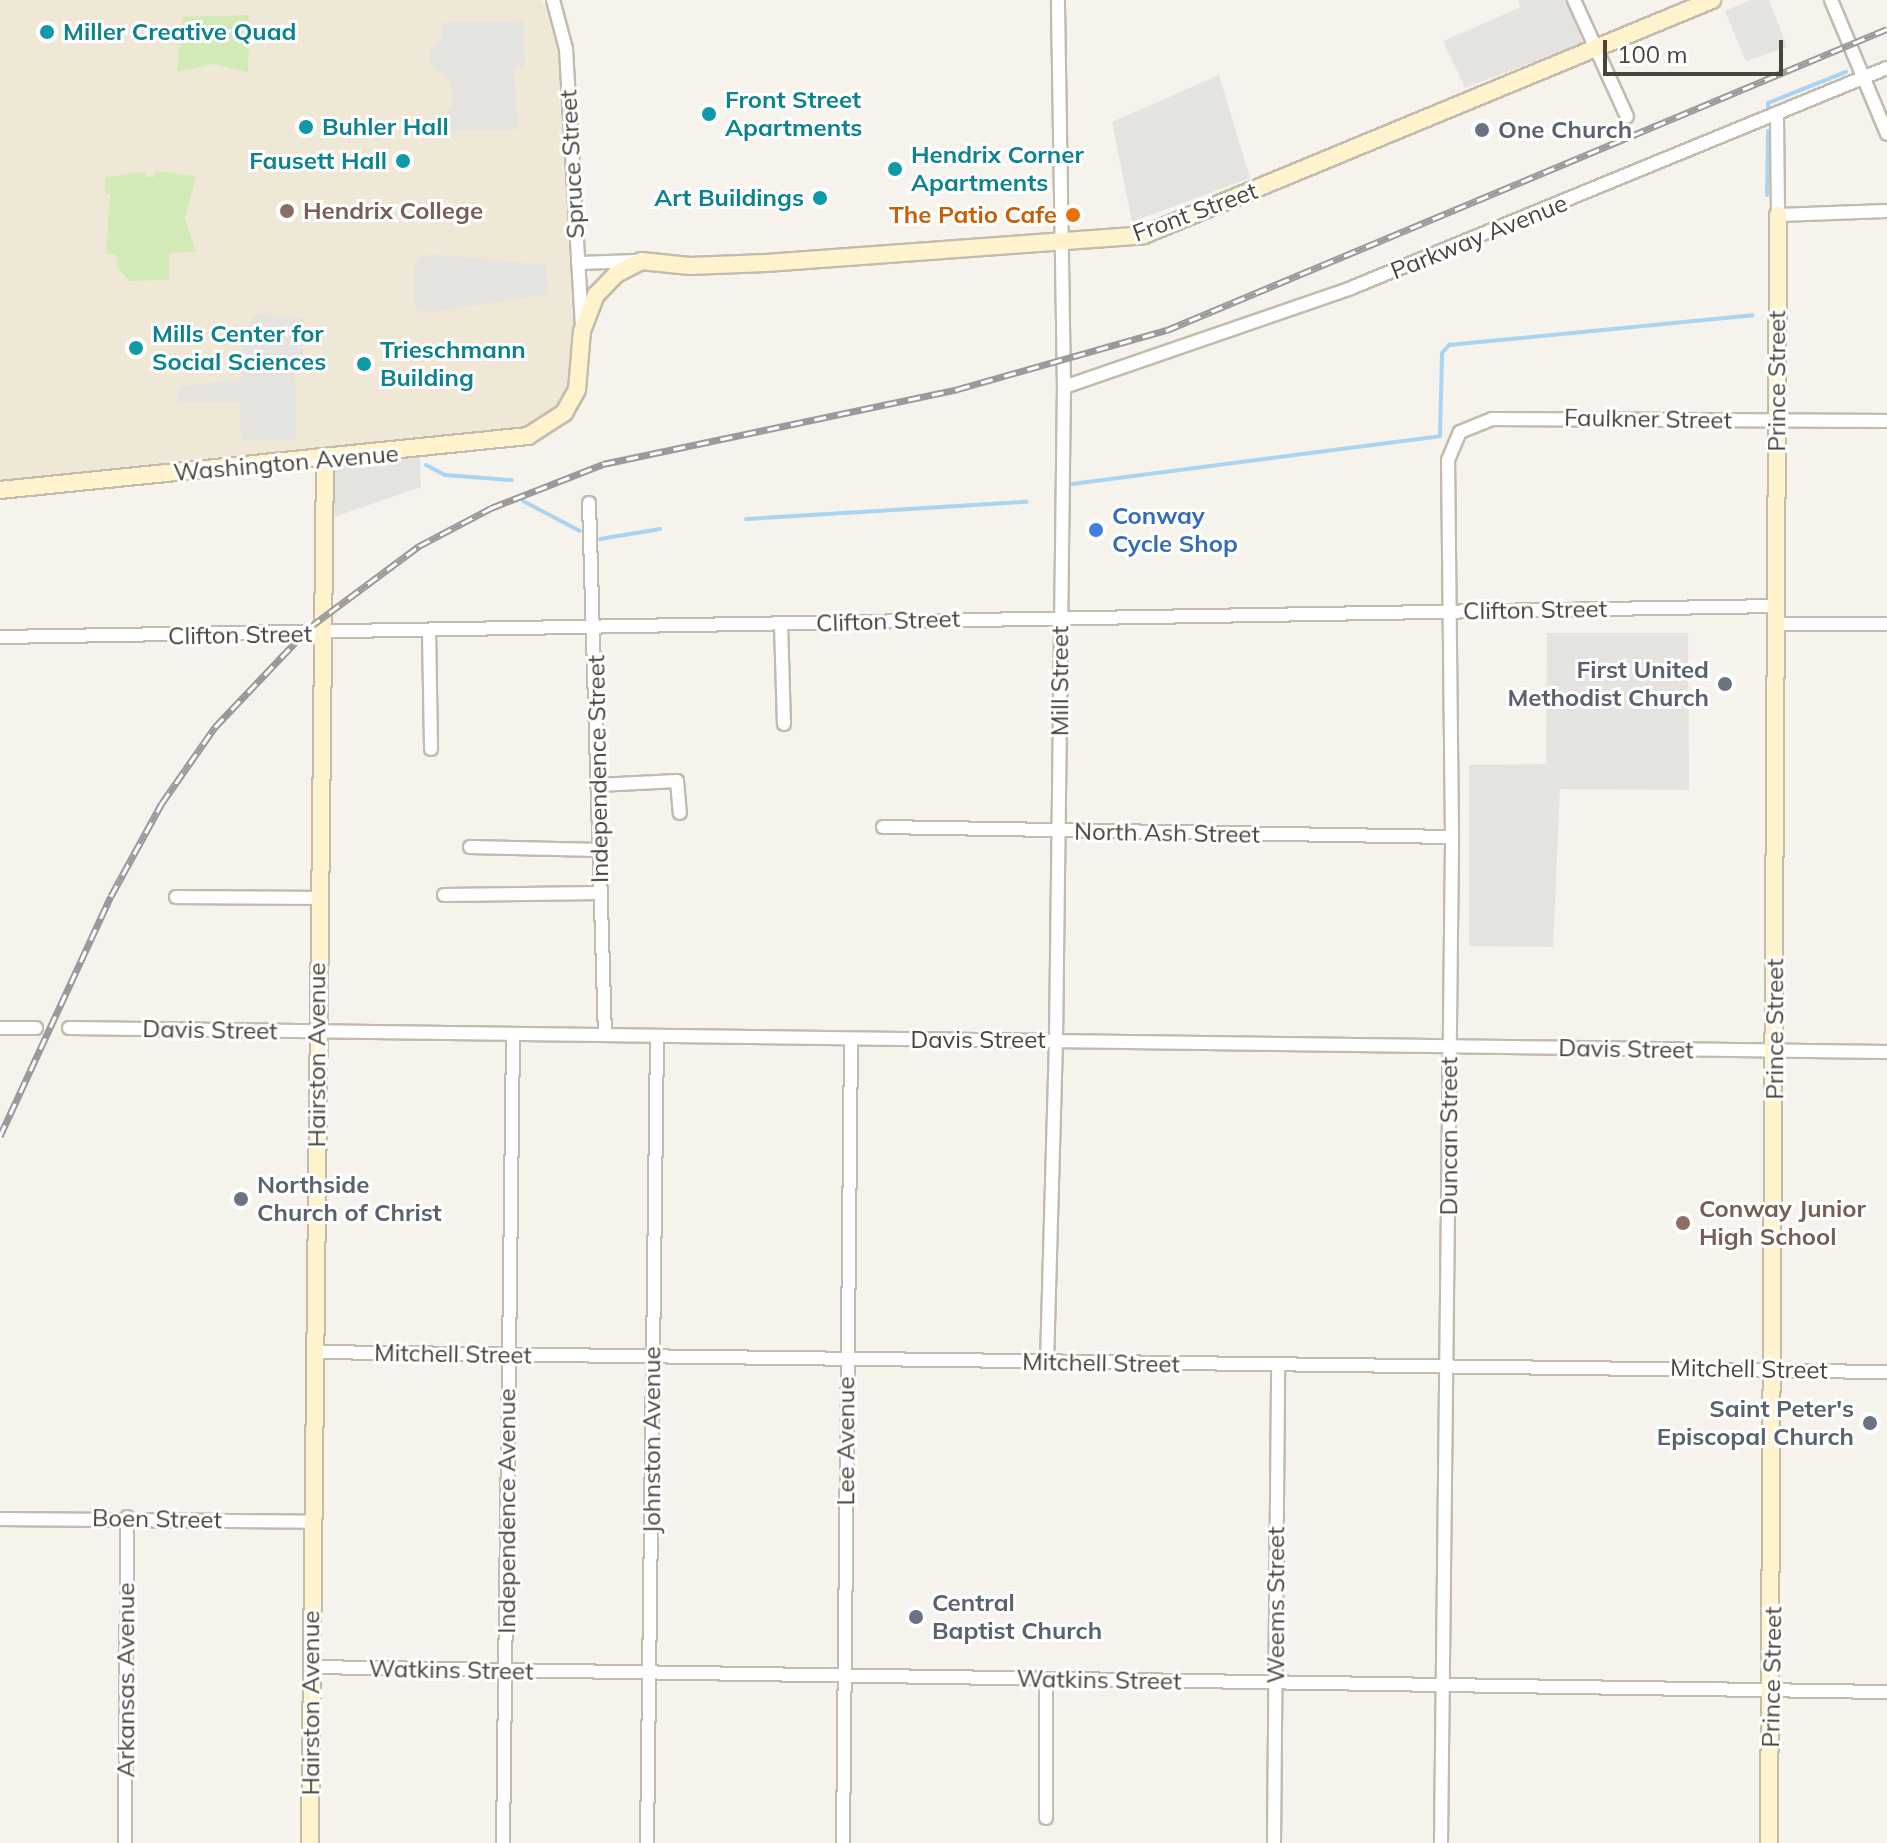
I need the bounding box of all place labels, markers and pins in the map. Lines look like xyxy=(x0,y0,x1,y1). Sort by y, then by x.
place label: Miller Creative Quad xyxy=(63,18,296,46)
marker: Miller Creative Quad xyxy=(38,23,56,41)
place label: Front Street Apartments xyxy=(725,86,862,142)
marker: Front Street Apartments xyxy=(700,105,718,123)
place label: Buhler Hall xyxy=(322,113,449,141)
place label: One Church xyxy=(1498,116,1632,144)
marker: Buhler Hall xyxy=(297,118,315,136)
marker: One Church xyxy=(1473,121,1491,139)
place label: Hendrix Corner Apartments xyxy=(911,141,1084,197)
place label: Fausett Hall xyxy=(249,147,387,175)
marker: Fausett Hall xyxy=(394,152,412,170)
marker: Hendrix Corner Apartments xyxy=(886,160,904,178)
place label: Art Buildings xyxy=(654,184,804,212)
marker: Art Buildings xyxy=(811,189,829,207)
place label: Hendrix College xyxy=(303,197,483,225)
place label: The Patio Cafe xyxy=(889,201,1057,229)
marker: Hendrix College xyxy=(278,202,296,220)
marker: The Patio Cafe xyxy=(1064,206,1082,224)
place label: Mills Center for Social Sciences xyxy=(152,320,326,376)
place label: Trieschmann Building xyxy=(380,336,526,392)
marker: Mills Center for Social Sciences xyxy=(127,339,145,357)
marker: Trieschmann Building xyxy=(355,355,373,373)
place label: Conway Cycle Shop xyxy=(1112,502,1238,558)
marker: Conway Cycle Shop xyxy=(1087,521,1105,539)
place label: First United Methodist Church xyxy=(1507,656,1709,712)
marker: First United Methodist Church xyxy=(1716,675,1734,693)
place label: Northside Church of Christ xyxy=(257,1171,442,1227)
marker: Northside Church of Christ xyxy=(232,1190,250,1208)
place label: Conway Junior High School xyxy=(1699,1195,1866,1251)
marker: Conway Junior High School xyxy=(1674,1214,1692,1232)
place label: Saint Peter's Episcopal Church xyxy=(1657,1395,1854,1451)
marker: Saint Peter's Episcopal Church xyxy=(1861,1414,1879,1432)
place label: Central Baptist Church xyxy=(932,1589,1102,1645)
marker: Central Baptist Church xyxy=(907,1608,925,1626)

